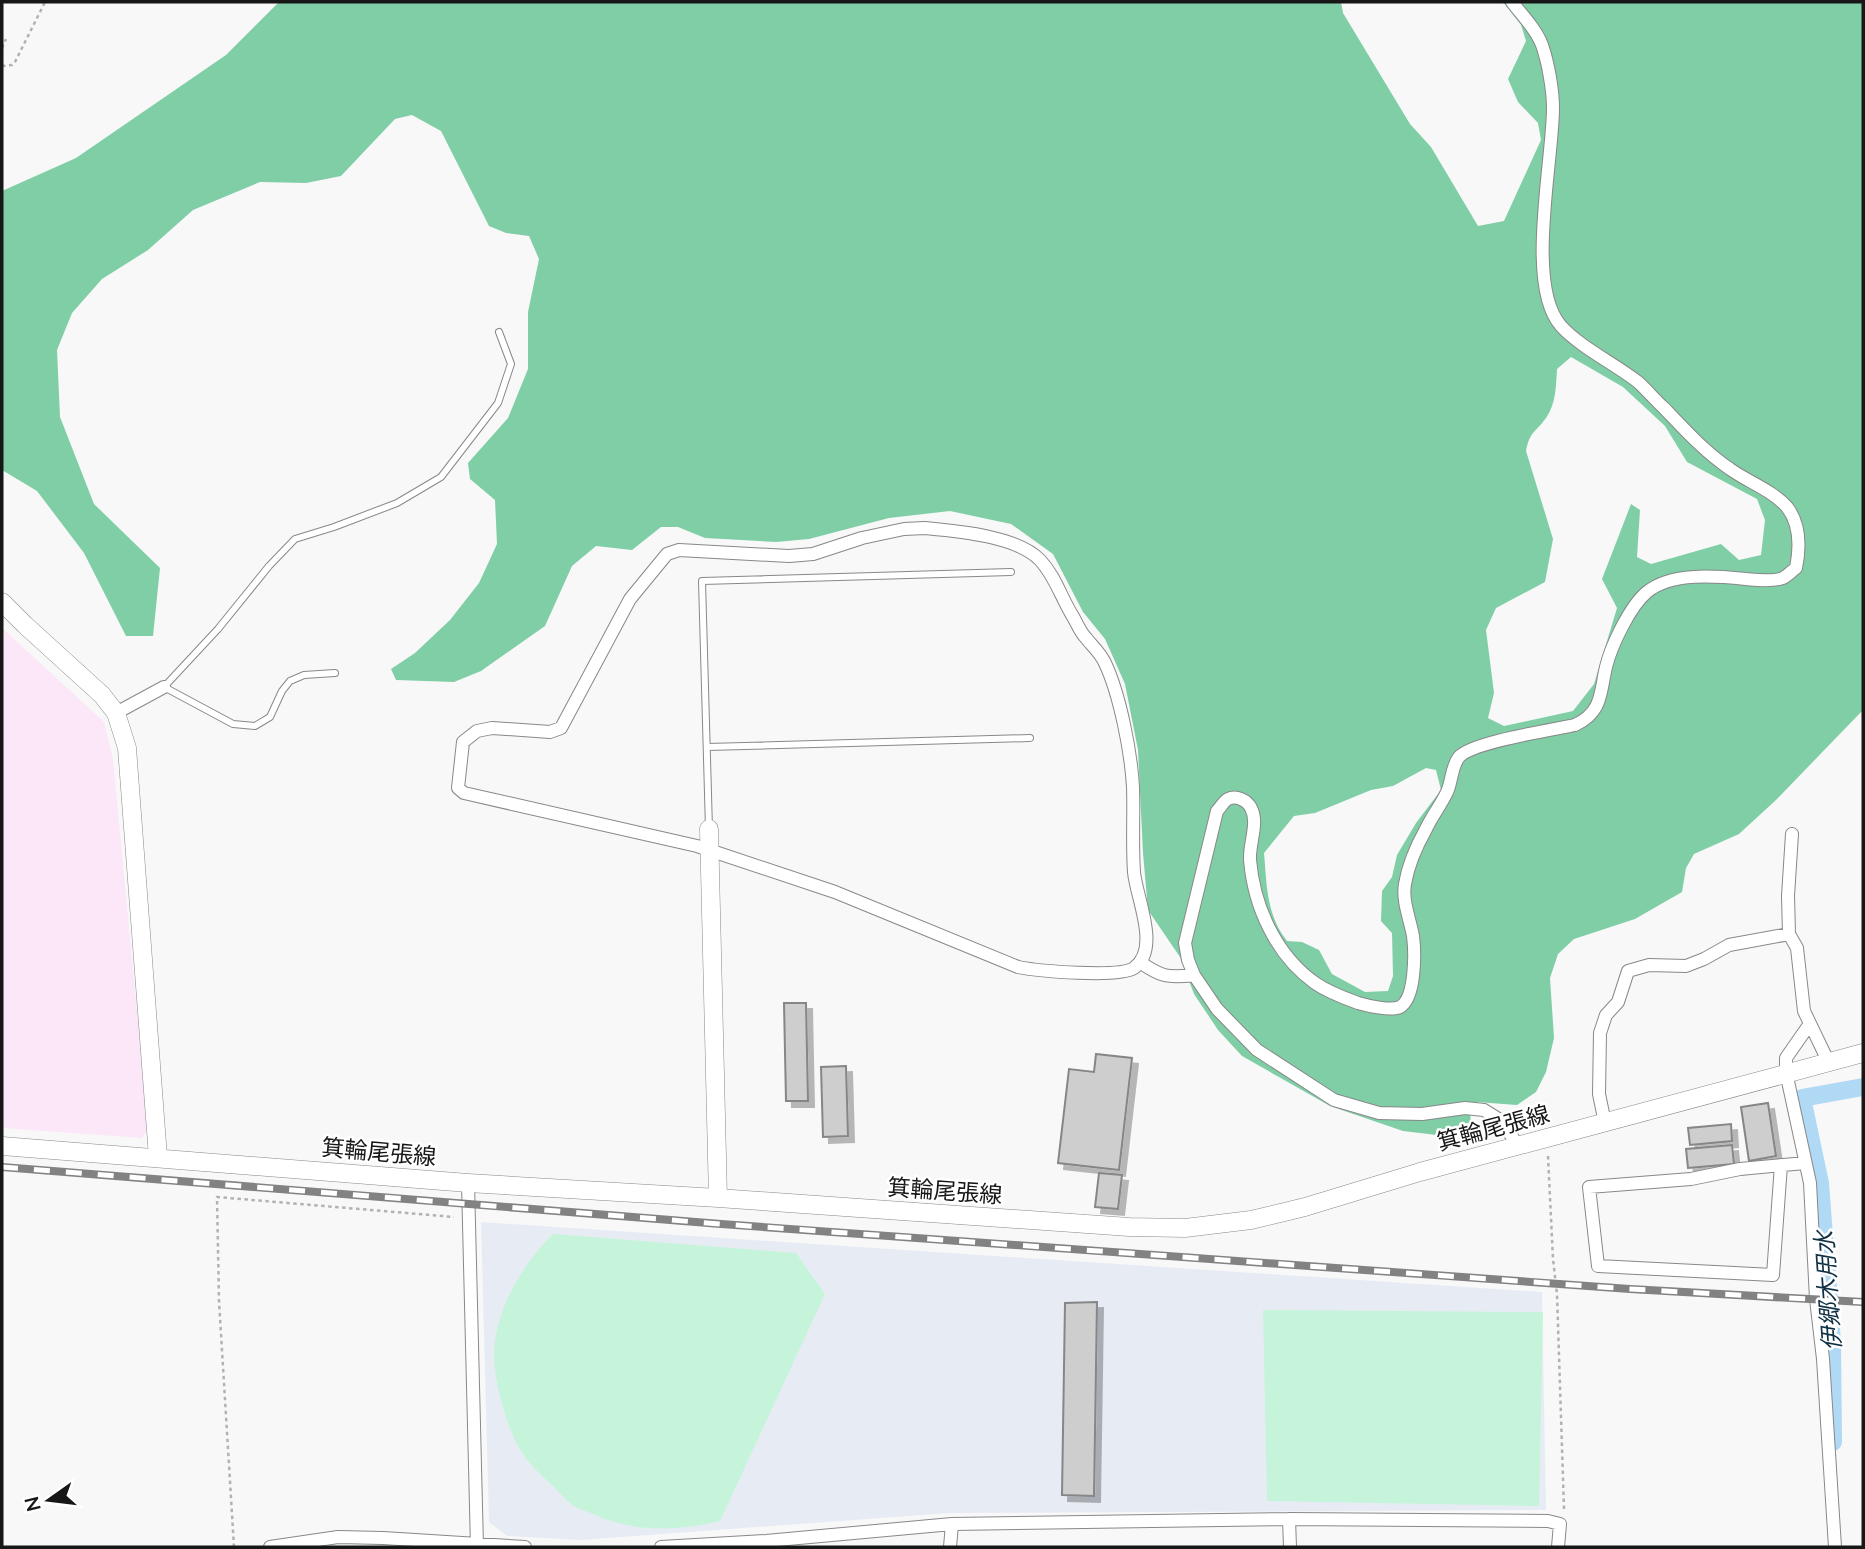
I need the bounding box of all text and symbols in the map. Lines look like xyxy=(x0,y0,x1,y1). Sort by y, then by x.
street label: 箕輪尾張線 xyxy=(1434,1099,1552,1155)
street label: 箕輪尾張線 xyxy=(320,1132,438,1170)
street label: 箕輪尾張線 xyxy=(887,1172,1003,1208)
water label: 伊郷木用水 xyxy=(1808,1227,1846,1352)
north arrow xyxy=(14,1465,84,1535)
text: N xyxy=(19,1494,45,1514)

